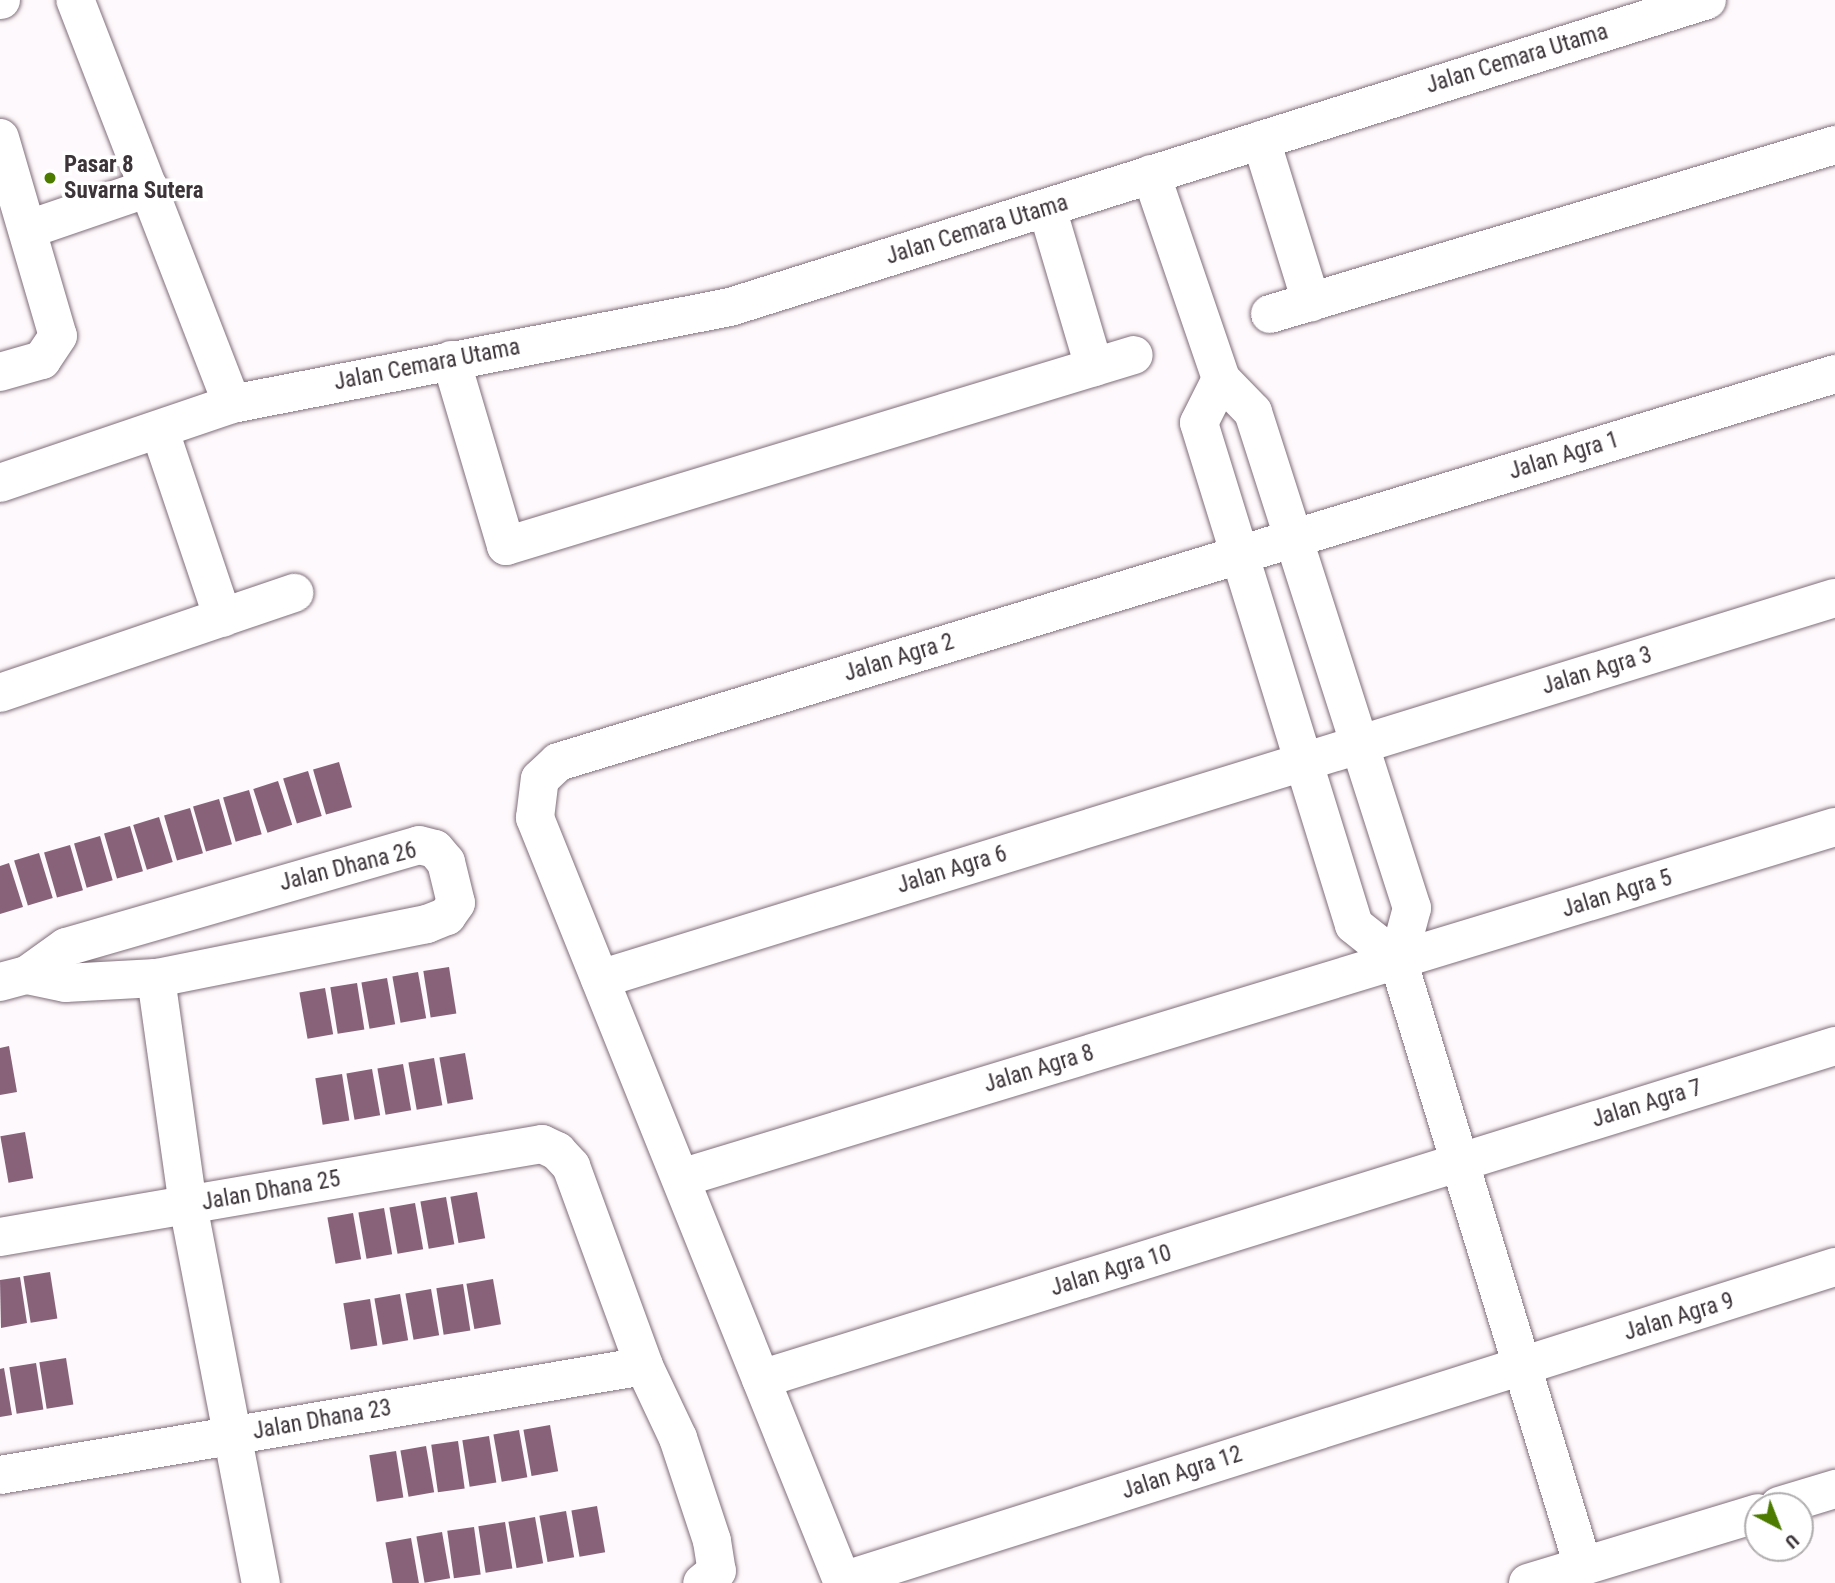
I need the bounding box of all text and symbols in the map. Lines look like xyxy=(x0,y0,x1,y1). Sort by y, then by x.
street label: Jalan Cemara Utama xyxy=(1423,18,1611,100)
place label: Pasar 8 Suvarna Sutera xyxy=(64,151,204,205)
marker: Pasar 8 Suvarna Sutera xyxy=(42,170,58,186)
street label: Jalan Cemara Utama xyxy=(883,189,1071,271)
street label: Jalan Cemara Utama xyxy=(332,333,522,397)
street label: Jalan Agra 1 xyxy=(1506,426,1622,486)
street label: Jalan Agra 2 xyxy=(841,628,957,688)
street label: Jalan Agra 3 xyxy=(1539,641,1655,701)
street label: Jalan Dhana 26 xyxy=(277,837,419,897)
street label: Jalan Agra 6 xyxy=(894,840,1010,900)
street label: Jalan Agra 5 xyxy=(1559,864,1675,924)
street label: Jalan Agra 8 xyxy=(981,1039,1097,1099)
street label: Jalan Agra 7 xyxy=(1589,1074,1705,1134)
street label: Jalan Dhana 25 xyxy=(200,1165,342,1217)
street label: Jalan Agra 10 xyxy=(1047,1240,1175,1302)
street label: Jalan Agra 9 xyxy=(1621,1287,1737,1347)
street label: Jalan Dhana 23 xyxy=(251,1394,393,1446)
street label: Jalan Agra 12 xyxy=(1118,1441,1246,1505)
north arrow xyxy=(1744,1492,1814,1562)
text: U xyxy=(1780,1529,1804,1554)

